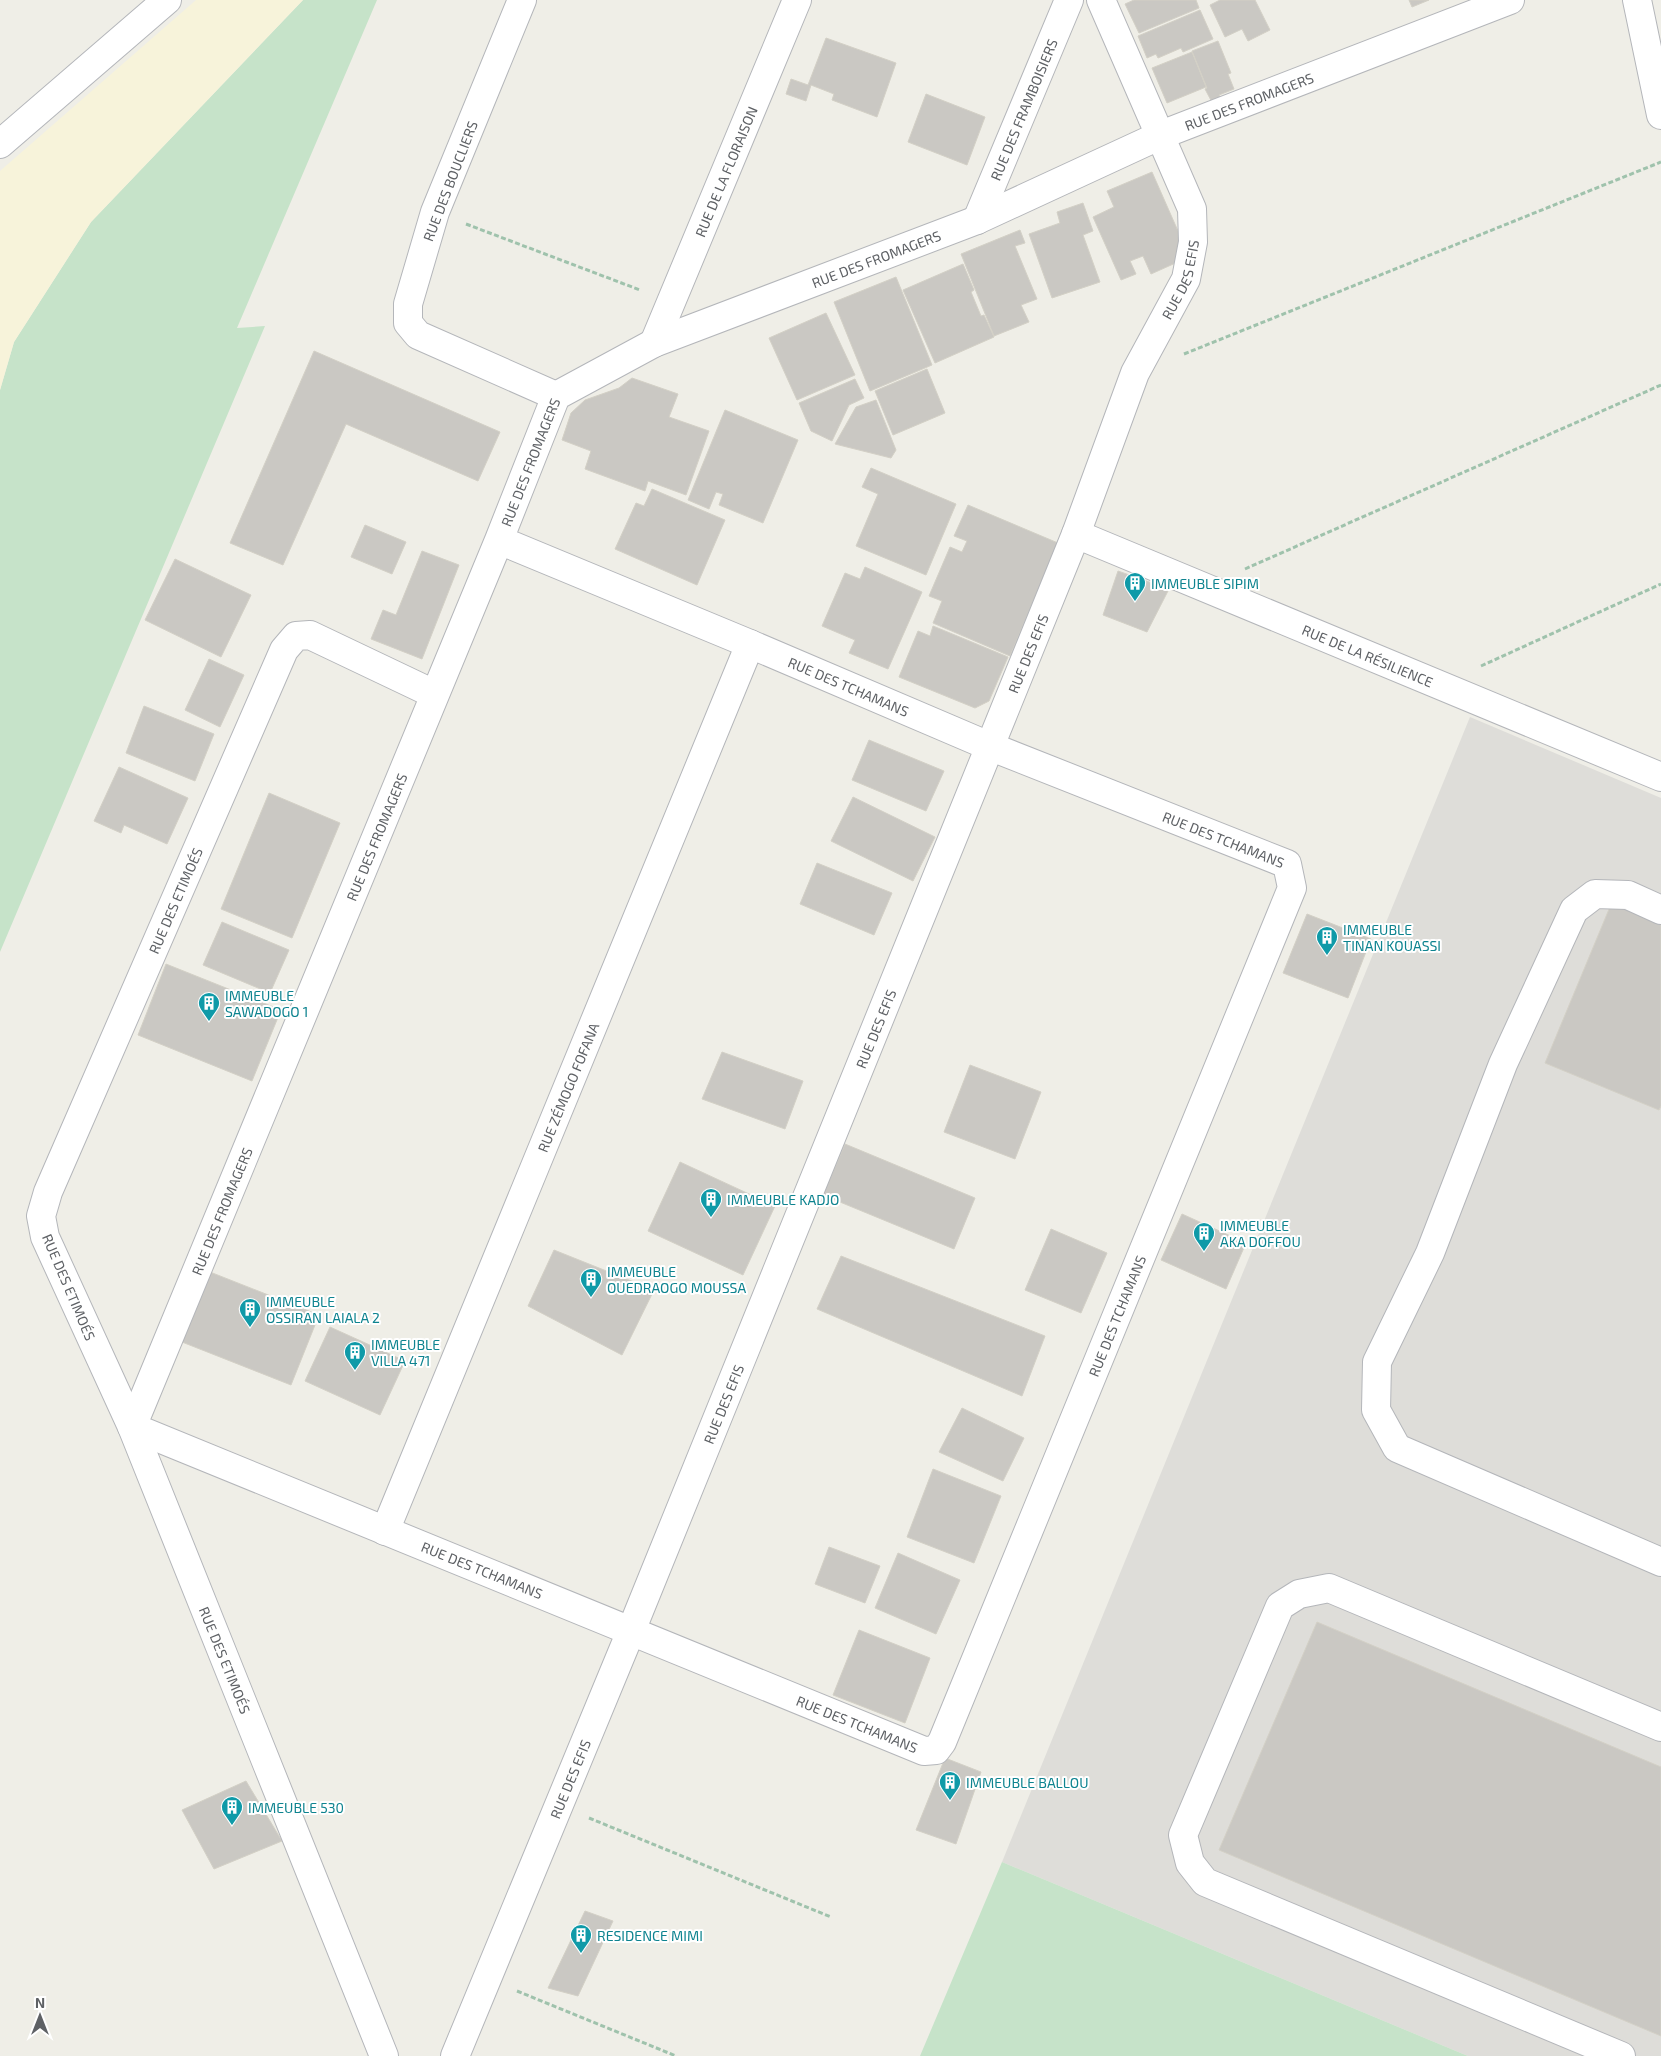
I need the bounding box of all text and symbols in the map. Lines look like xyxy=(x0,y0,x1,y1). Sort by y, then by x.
street label: RUE DES FRAMBOISIERS xyxy=(986,36,1060,183)
street label: RUE DES FROMAGERS xyxy=(1182,68,1316,134)
street label: RUE DE LA FLORAISON xyxy=(691,103,760,239)
street label: RUE DES BOUCLIERS xyxy=(419,118,481,244)
street label: RUE DES FROMAGERS xyxy=(809,226,943,291)
street label: RUE DES EFIS xyxy=(1157,238,1202,322)
street label: RUE DES FROMAGERS xyxy=(497,395,563,529)
building icon: IMMEUBLE SIPIM xyxy=(1123,571,1147,602)
place label: IMMEUBLE SIPIM xyxy=(1151,575,1259,592)
street label: RUE DES EFIS xyxy=(1004,611,1051,695)
street label: RUE DE LA RÉSILIENCE xyxy=(1300,620,1436,690)
street label: RUE DES TCHAMANS xyxy=(786,653,912,719)
street label: RUE DES FROMAGERS xyxy=(342,770,410,903)
street label: RUE DES TCHAMANS xyxy=(1160,807,1287,871)
street label: RUE DES ETIMOÉS xyxy=(144,845,206,956)
place label: IMMEUBLE TINAN KOUASSI xyxy=(1343,921,1441,954)
building icon: IMMEUBLE TINAN KOUASSI xyxy=(1315,925,1339,956)
street label: RUE DES EFIS xyxy=(852,986,899,1071)
place label: IMMEUBLE SAWADOGO 1 xyxy=(225,987,308,1020)
building icon: IMMEUBLE SAWADOGO 1 xyxy=(197,991,221,1022)
street label: RUE ZÉMOGO FOFANA xyxy=(533,1020,602,1154)
street label: RUE DES FROMAGERS xyxy=(187,1144,255,1277)
building icon: IMMEUBLE KADJO xyxy=(699,1187,723,1218)
place label: IMMEUBLE KADJO xyxy=(727,1191,839,1208)
place label: IMMEUBLE AKA DOFFOU xyxy=(1220,1217,1301,1250)
building icon: IMMEUBLE AKA DOFFOU xyxy=(1192,1221,1216,1252)
street label: RUE DES ETIMOÉS xyxy=(39,1231,99,1343)
street label: RUE DES TCHAMANS xyxy=(1085,1253,1149,1379)
place label: IMMEUBLE OUEDRAOGO MOUSSA xyxy=(607,1263,746,1296)
building icon: IMMEUBLE OUEDRAOGO MOUSSA xyxy=(579,1267,603,1298)
place label: IMMEUBLE OSSIRAN LAIALA 2 xyxy=(266,1293,380,1326)
building icon: IMMEUBLE OSSIRAN LAIALA 2 xyxy=(238,1297,262,1328)
place label: IMMEUBLE VILLA 471 xyxy=(371,1336,440,1369)
building icon: IMMEUBLE VILLA 471 xyxy=(343,1340,367,1371)
street label: RUE DES EFIS xyxy=(699,1362,747,1446)
street label: RUE DES TCHAMANS xyxy=(419,1538,545,1602)
street label: RUE DES ETIMOÉS xyxy=(196,1604,254,1716)
street label: RUE DES TCHAMANS xyxy=(794,1692,920,1756)
street label: RUE DES EFIS xyxy=(546,1737,594,1821)
building icon: IMMEUBLE BALLOU xyxy=(938,1770,962,1801)
place label: IMMEUBLE BALLOU xyxy=(966,1774,1088,1791)
building icon: IMMEUBLE 530 xyxy=(220,1795,244,1826)
place label: IMMEUBLE 530 xyxy=(248,1799,344,1816)
building icon: RESIDENCE MIMI xyxy=(569,1923,593,1954)
place label: RESIDENCE MIMI xyxy=(597,1927,703,1944)
north arrow xyxy=(15,1991,65,2041)
text: N xyxy=(35,1994,45,2011)

